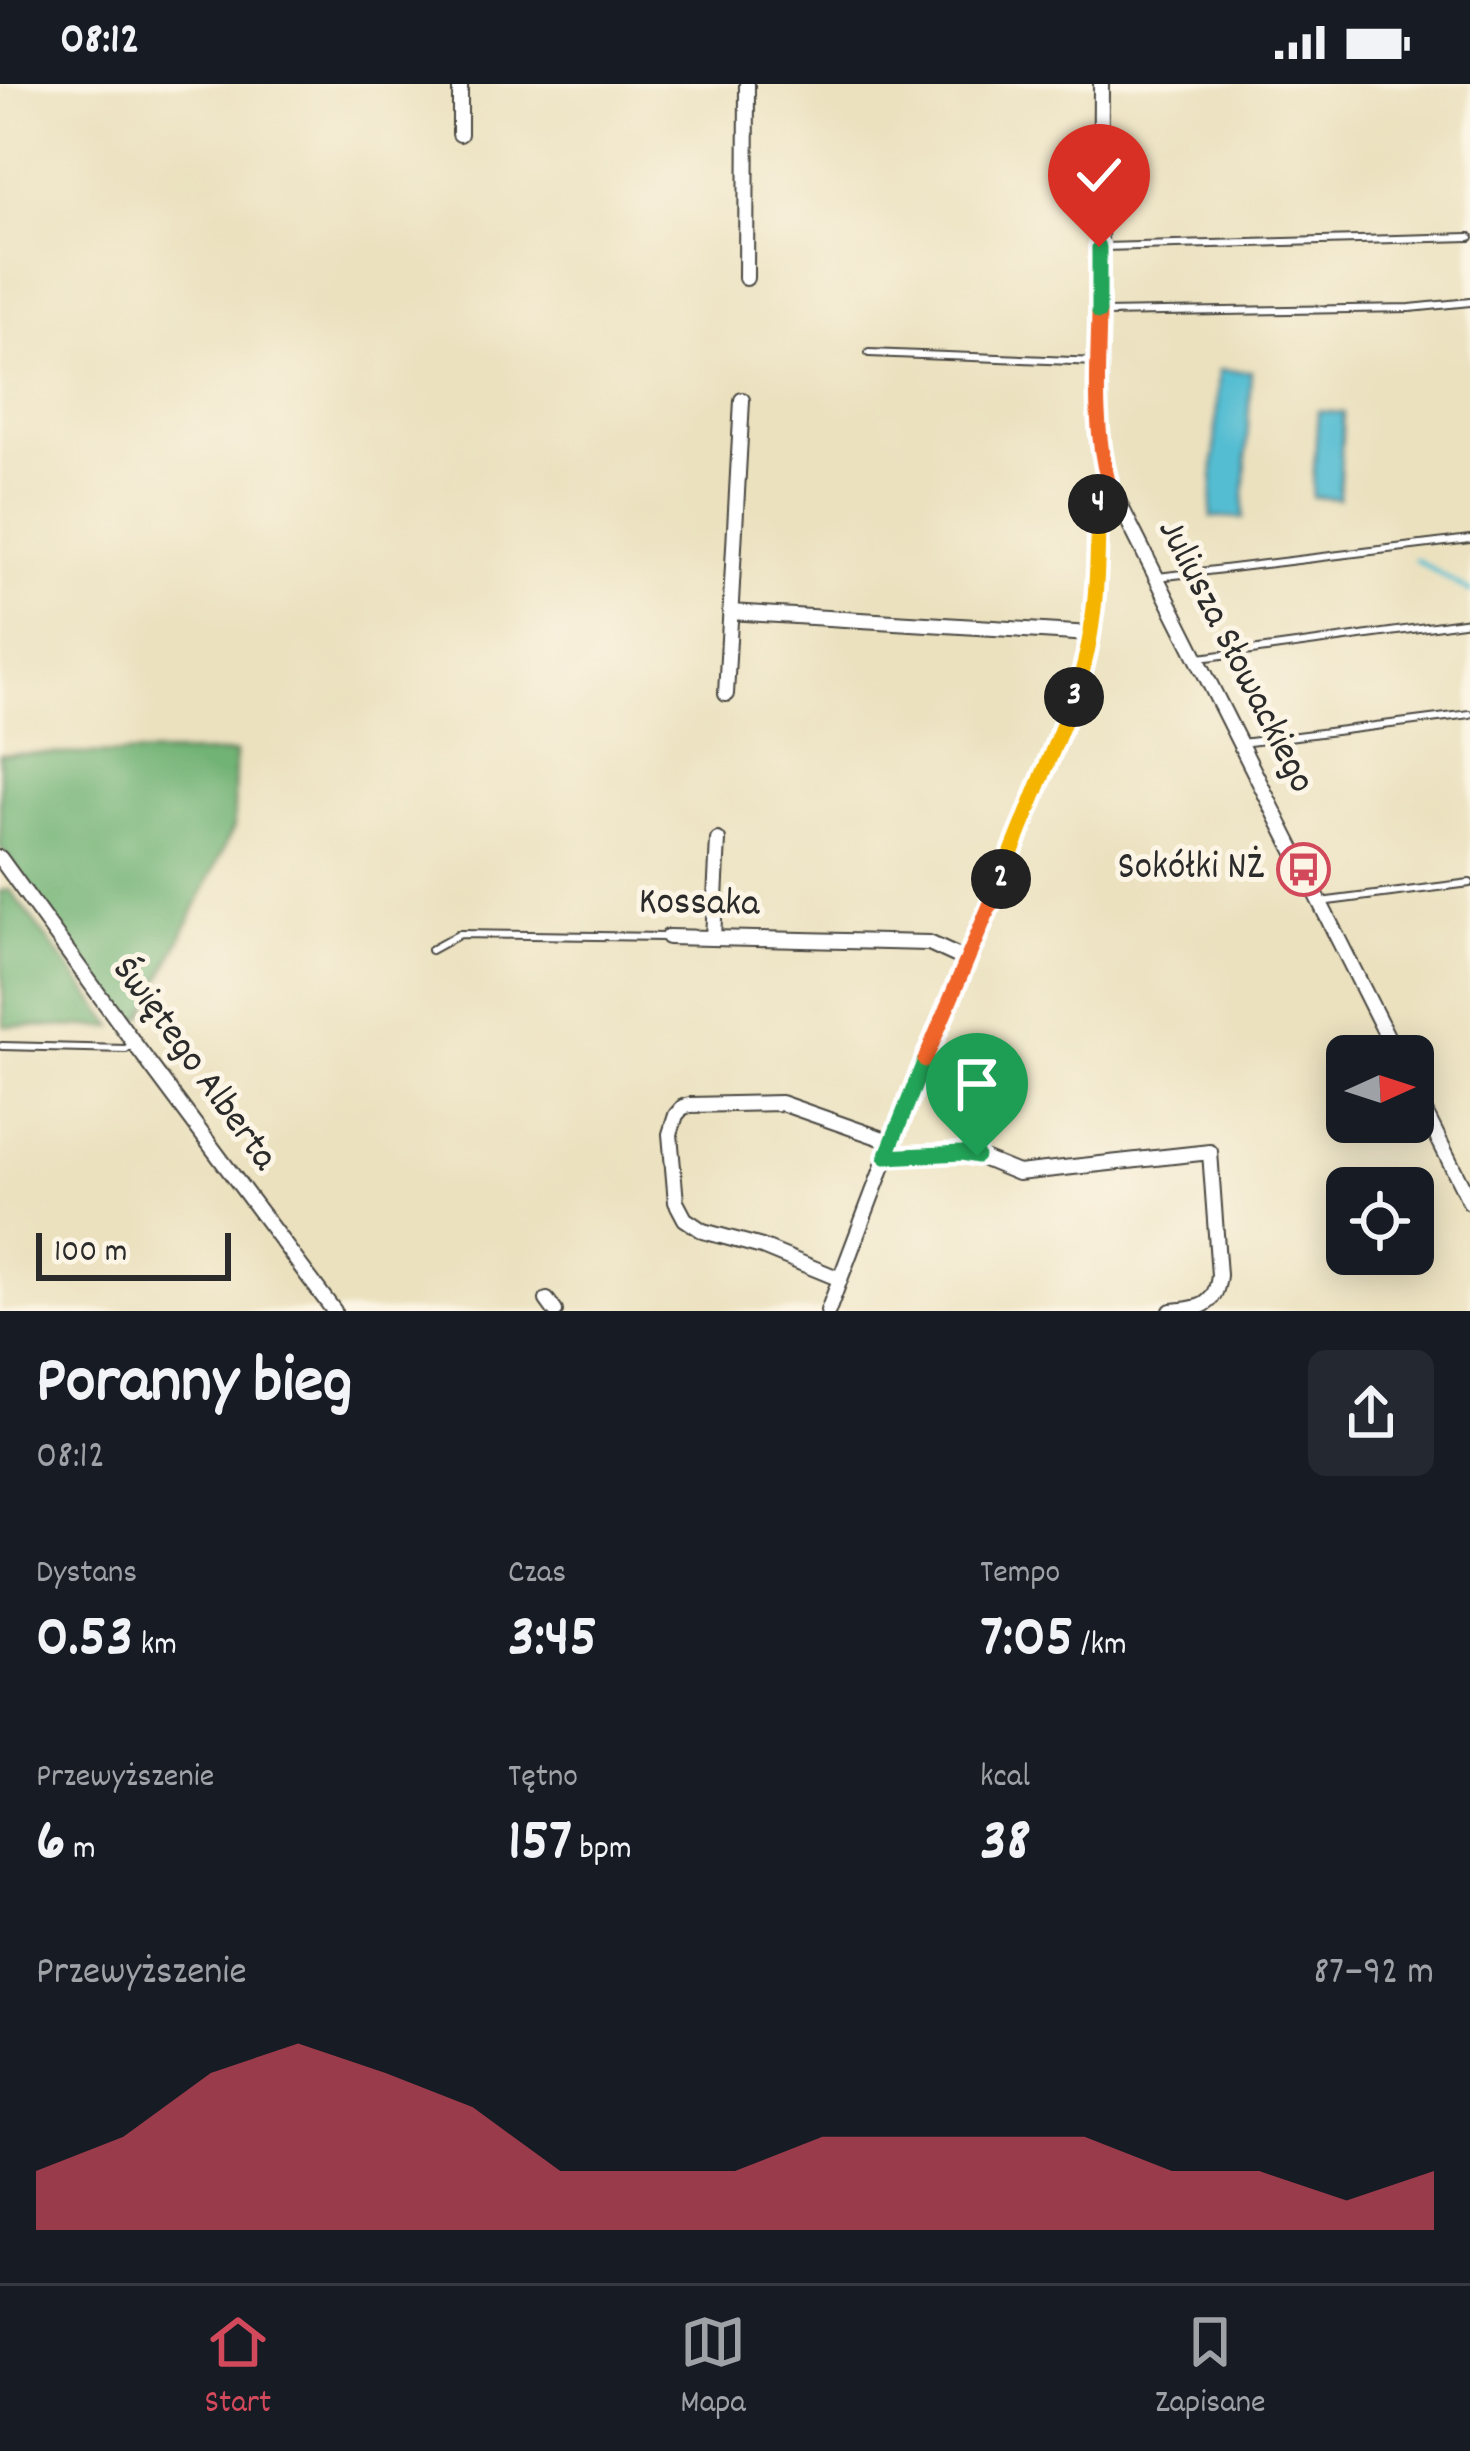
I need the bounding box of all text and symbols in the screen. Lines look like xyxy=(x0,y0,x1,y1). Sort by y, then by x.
text: 08:12 xyxy=(60,10,140,74)
pin xyxy=(1048,124,1150,247)
icon: check xyxy=(1066,142,1132,208)
pin: 4 xyxy=(1068,474,1128,534)
text: 4 xyxy=(1091,480,1105,527)
street label: Juliusza Słowackiego xyxy=(1141,510,1327,804)
pin: 3 xyxy=(1044,667,1104,727)
text: 3 xyxy=(1067,673,1081,720)
bus stop icon: Sokółki NŻ xyxy=(1275,841,1331,897)
place label: Sokółki NŻ xyxy=(1117,842,1265,897)
pin: 2 xyxy=(971,849,1031,909)
text: 2 xyxy=(994,855,1008,902)
street label: Kossaka xyxy=(638,876,761,934)
street label: Świętego Alberta xyxy=(97,947,290,1184)
pin xyxy=(926,1033,1028,1156)
north arrow xyxy=(1326,1035,1434,1143)
map controls xyxy=(1326,1035,1434,1275)
icon: arrive xyxy=(944,1051,1010,1117)
button: locate xyxy=(1326,1167,1434,1275)
scale bar xyxy=(36,1227,231,1280)
text: 100 m xyxy=(54,1230,127,1277)
text: Poranny bieg xyxy=(36,1339,352,1433)
button: share xyxy=(1308,1350,1434,1476)
text: 08:12 xyxy=(36,1431,105,1486)
text: Dystans xyxy=(36,1551,137,1598)
text: Czas xyxy=(508,1551,566,1598)
text: Tempo xyxy=(980,1551,1060,1598)
text: 0.53 xyxy=(36,1598,133,1684)
text: 3:45 xyxy=(508,1598,597,1684)
text: 7:05 xyxy=(980,1598,1073,1684)
text: km xyxy=(133,1623,177,1670)
text: /km xyxy=(1073,1623,1127,1670)
text: Przewyższenie xyxy=(36,1755,214,1802)
text: Tętno xyxy=(508,1755,578,1802)
text: kcal xyxy=(980,1755,1030,1802)
text: 6 xyxy=(36,1802,65,1888)
text: 157 xyxy=(508,1802,572,1888)
text: 38 xyxy=(980,1802,1031,1888)
text: m xyxy=(65,1827,96,1874)
text: bpm xyxy=(572,1827,632,1874)
text: Przewyższenie xyxy=(36,1947,247,2002)
text: 87–92 m xyxy=(1313,1947,1434,2002)
tab: Start xyxy=(204,2309,271,2428)
tab: Mapa xyxy=(680,2309,746,2428)
tab: Zapisane xyxy=(1155,2309,1265,2428)

